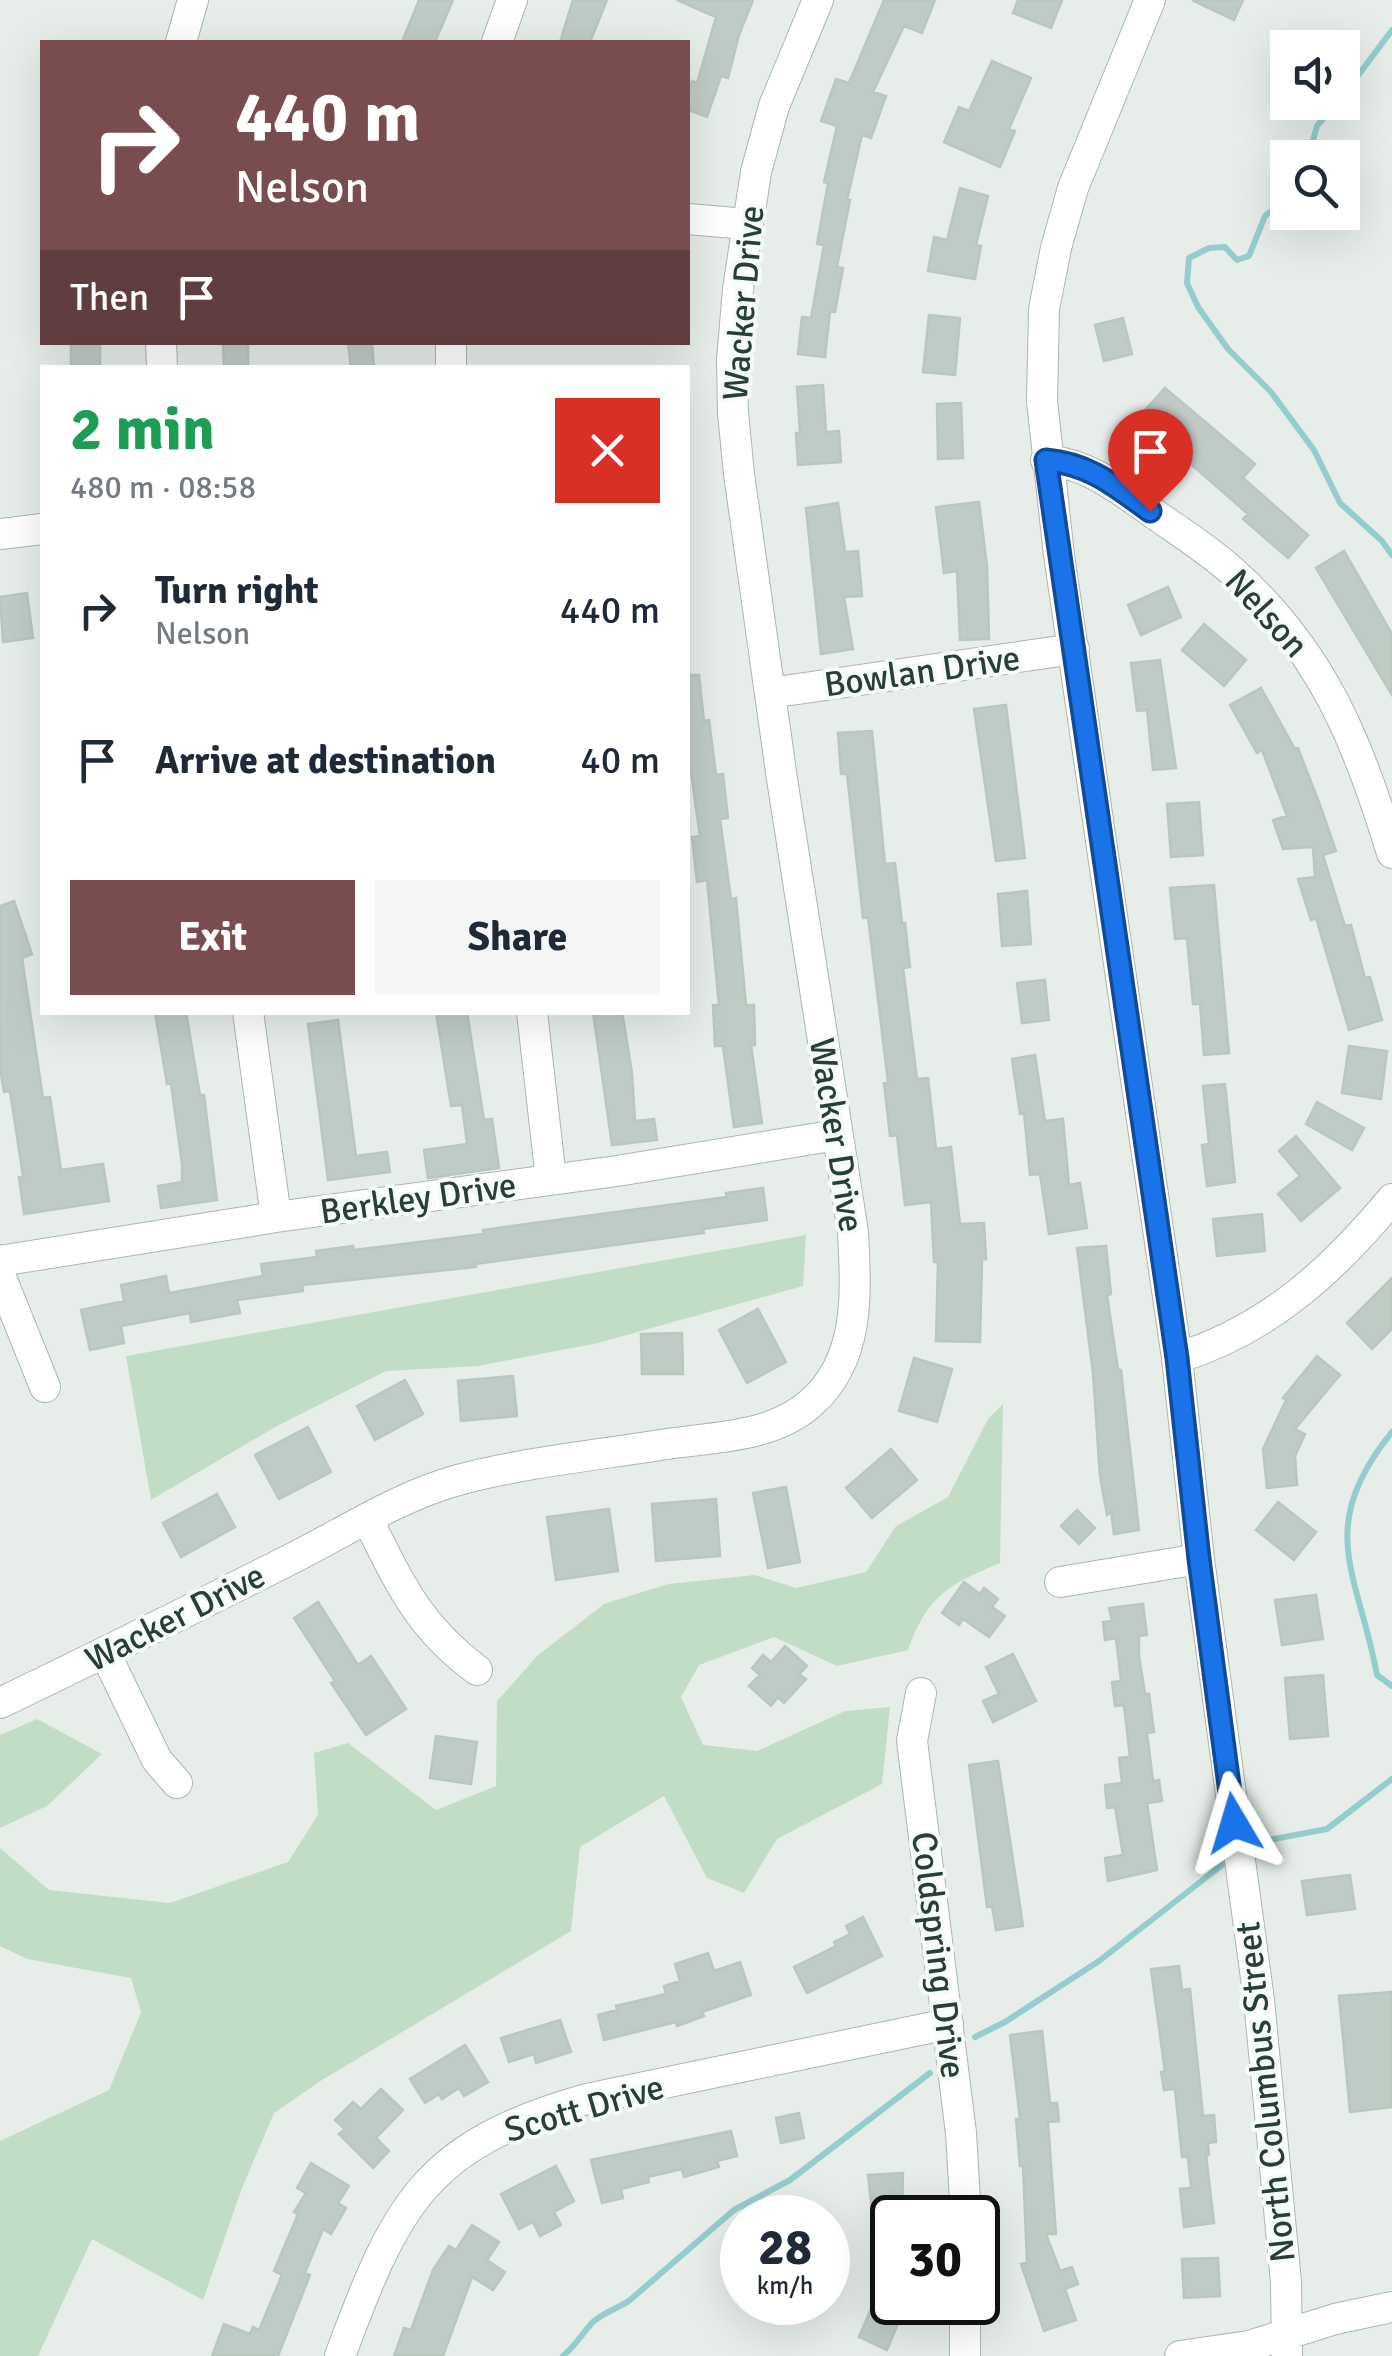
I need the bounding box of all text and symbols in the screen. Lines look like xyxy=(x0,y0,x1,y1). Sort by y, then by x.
map controls xyxy=(1270,30,1360,230)
button: sound xyxy=(1270,30,1360,120)
text: 440 m xyxy=(235,74,420,160)
icon: right xyxy=(70,80,200,210)
button: search xyxy=(1270,140,1360,230)
text: Nelson xyxy=(235,160,369,215)
street label: Wacker Drive xyxy=(714,204,773,402)
icon: arrive xyxy=(169,270,224,325)
text: Then xyxy=(70,274,149,321)
text: 2 min xyxy=(70,393,215,467)
button: close xyxy=(555,398,660,503)
pin xyxy=(1108,409,1193,512)
icon: arrive xyxy=(1123,424,1178,479)
text: 480 m · 08:58 xyxy=(70,468,256,507)
street label: Nelson xyxy=(1216,560,1317,666)
text: Turn right xyxy=(155,567,319,614)
icon: right xyxy=(70,583,125,638)
text: 440 m xyxy=(560,587,660,634)
text: Nelson xyxy=(155,614,250,653)
street label: Bowlan Drive xyxy=(821,636,1023,707)
icon: arrive xyxy=(70,733,125,788)
text: Arrive at destination xyxy=(155,737,496,784)
text: 40 m xyxy=(580,737,660,784)
button: Exit xyxy=(70,880,355,995)
button: Share xyxy=(375,880,660,995)
street label: Wacker Drive xyxy=(800,1035,873,1235)
street label: Berkley Drive xyxy=(317,1163,519,1234)
street label: Wacker Drive xyxy=(78,1554,272,1681)
position arrow xyxy=(1182,1771,1286,1875)
street label: Coldspring Drive xyxy=(902,1829,975,2081)
street label: North Columbus Street xyxy=(1226,1919,1305,2264)
street label: Scott Drive xyxy=(499,2065,669,2152)
speed limit sign: 30 xyxy=(870,2195,1000,2325)
text: 28 xyxy=(758,2217,812,2279)
text: km/h xyxy=(757,2270,813,2301)

